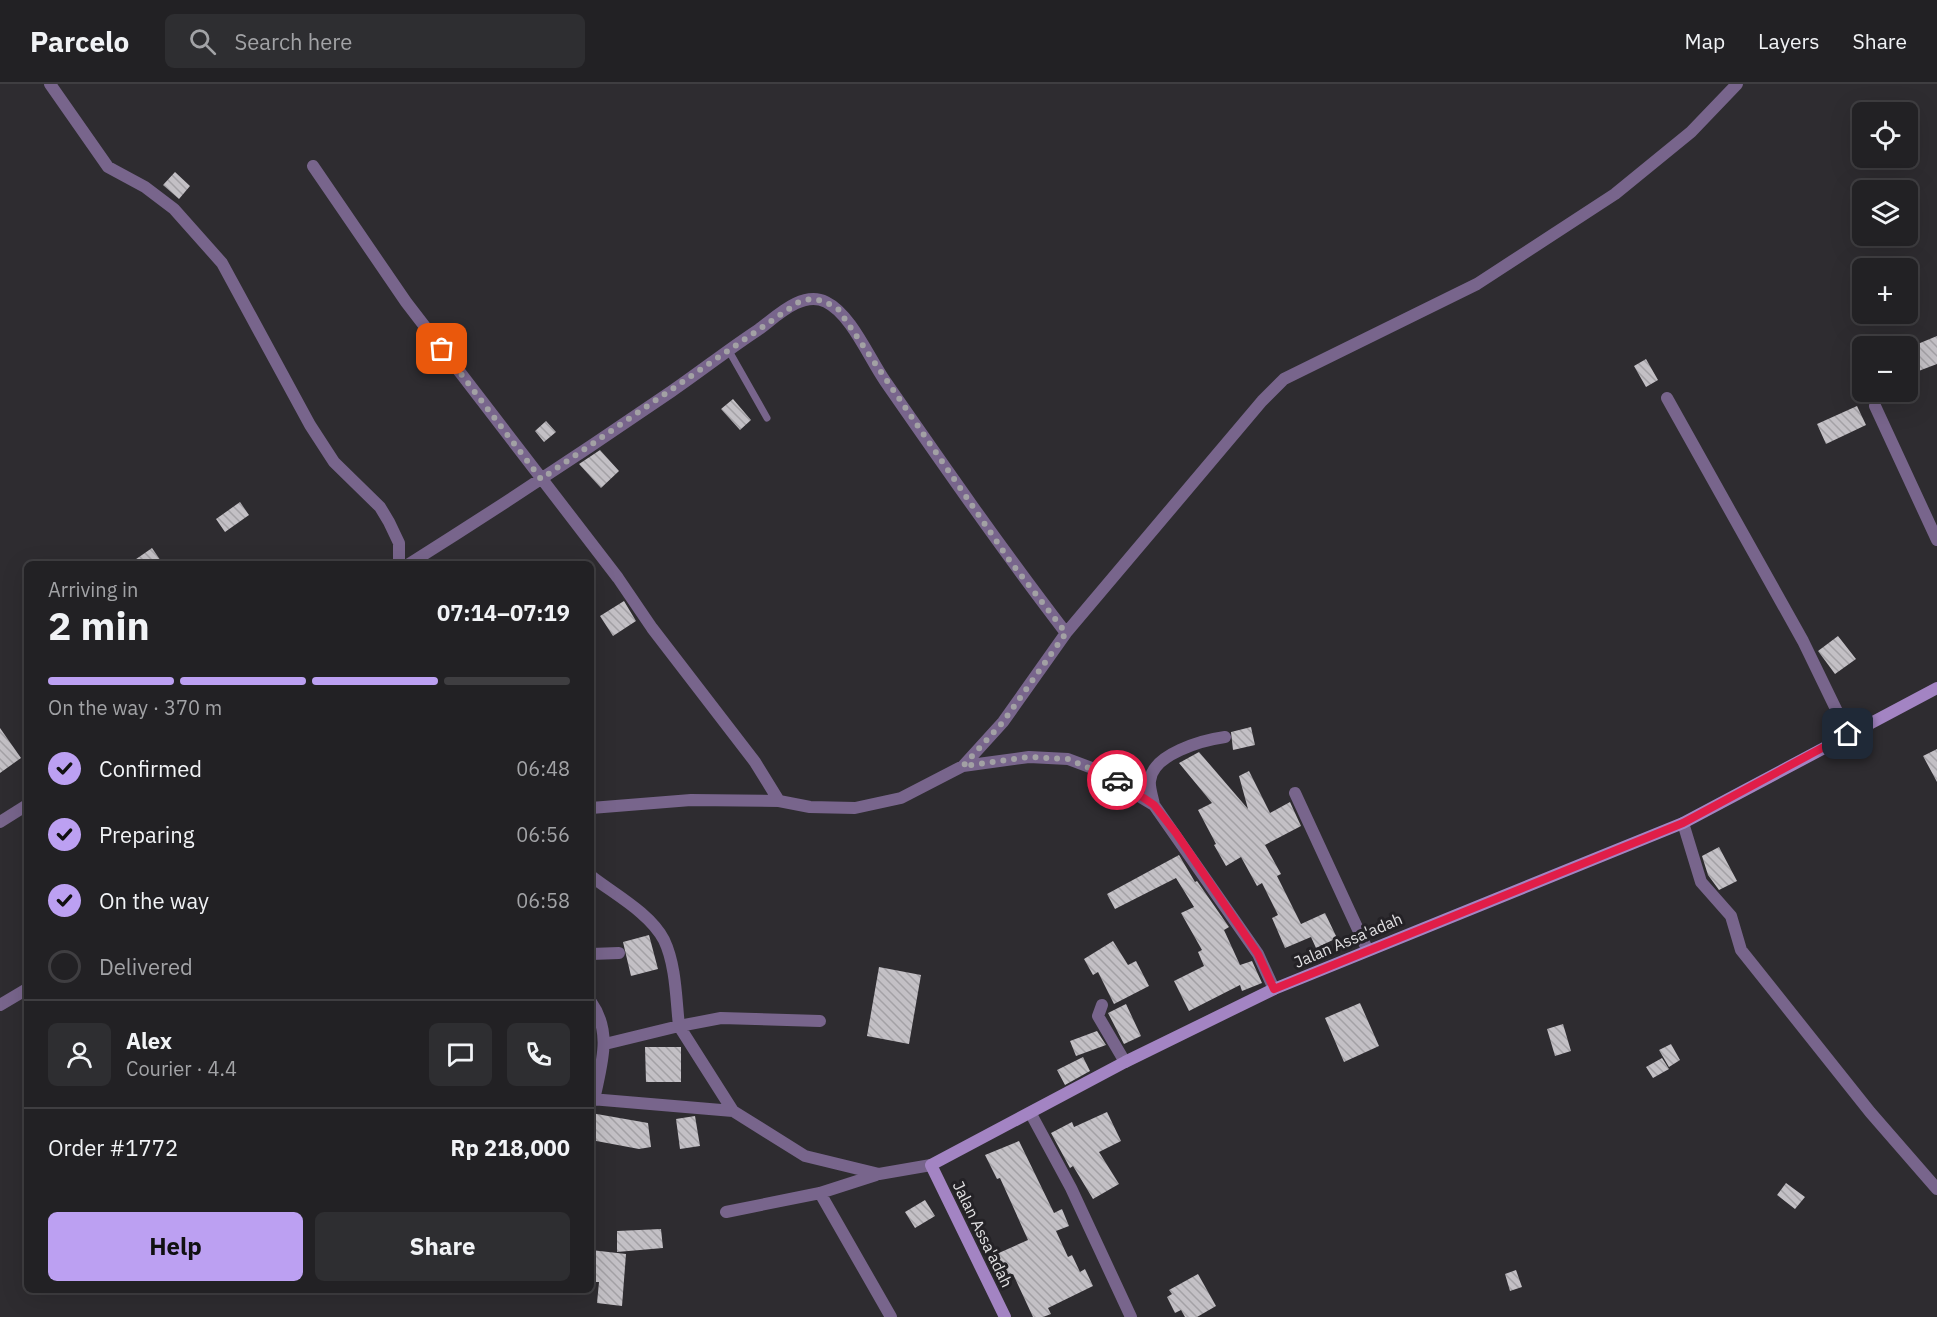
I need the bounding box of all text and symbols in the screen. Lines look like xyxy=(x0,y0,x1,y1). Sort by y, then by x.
search box xyxy=(165,14,585,68)
text: Parcelo xyxy=(30,23,129,60)
icon: search xyxy=(186,25,219,58)
text: Search here xyxy=(234,27,352,56)
text: Map xyxy=(1685,27,1725,55)
text: Layers xyxy=(1758,27,1820,55)
text: Share xyxy=(1853,27,1907,55)
map controls xyxy=(1852,102,1918,402)
button: locate xyxy=(1852,102,1918,168)
button: layers xyxy=(1852,180,1918,246)
button: + xyxy=(1852,258,1918,324)
pin xyxy=(416,323,467,374)
icon: bag xyxy=(425,332,458,365)
button: − xyxy=(1852,336,1918,402)
text: Arriving in xyxy=(48,576,138,603)
text: 07:14–07:19 xyxy=(437,598,570,627)
text: 2 min xyxy=(48,600,150,651)
text: On the way · 370 m xyxy=(48,694,222,721)
pin xyxy=(1822,708,1873,759)
icon: home xyxy=(1831,717,1864,750)
courier xyxy=(1087,750,1147,810)
icon: check xyxy=(48,752,81,785)
text: Confirmed xyxy=(99,754,202,783)
text: 06:48 xyxy=(516,755,570,782)
icon: car xyxy=(1101,764,1134,797)
icon: check xyxy=(48,818,81,851)
text: Preparing xyxy=(99,820,194,849)
text: 06:56 xyxy=(516,821,570,848)
icon: check xyxy=(48,884,81,917)
text: On the way xyxy=(99,886,209,915)
text: 06:58 xyxy=(516,887,570,914)
street label: Jalan Assa'adah xyxy=(1291,908,1405,972)
text: Delivered xyxy=(99,952,193,981)
button: person xyxy=(48,1023,111,1086)
button: chat xyxy=(429,1023,492,1086)
button: phone xyxy=(507,1023,570,1086)
text: Alex xyxy=(126,1026,172,1055)
text: Courier · 4.4 xyxy=(126,1055,237,1082)
text: Order #1772 xyxy=(48,1133,178,1162)
text: Rp 218,000 xyxy=(451,1133,570,1162)
street label: Jalan Assa'adah xyxy=(949,1178,1017,1290)
button: Help xyxy=(48,1212,303,1281)
button: Share xyxy=(315,1212,570,1281)

